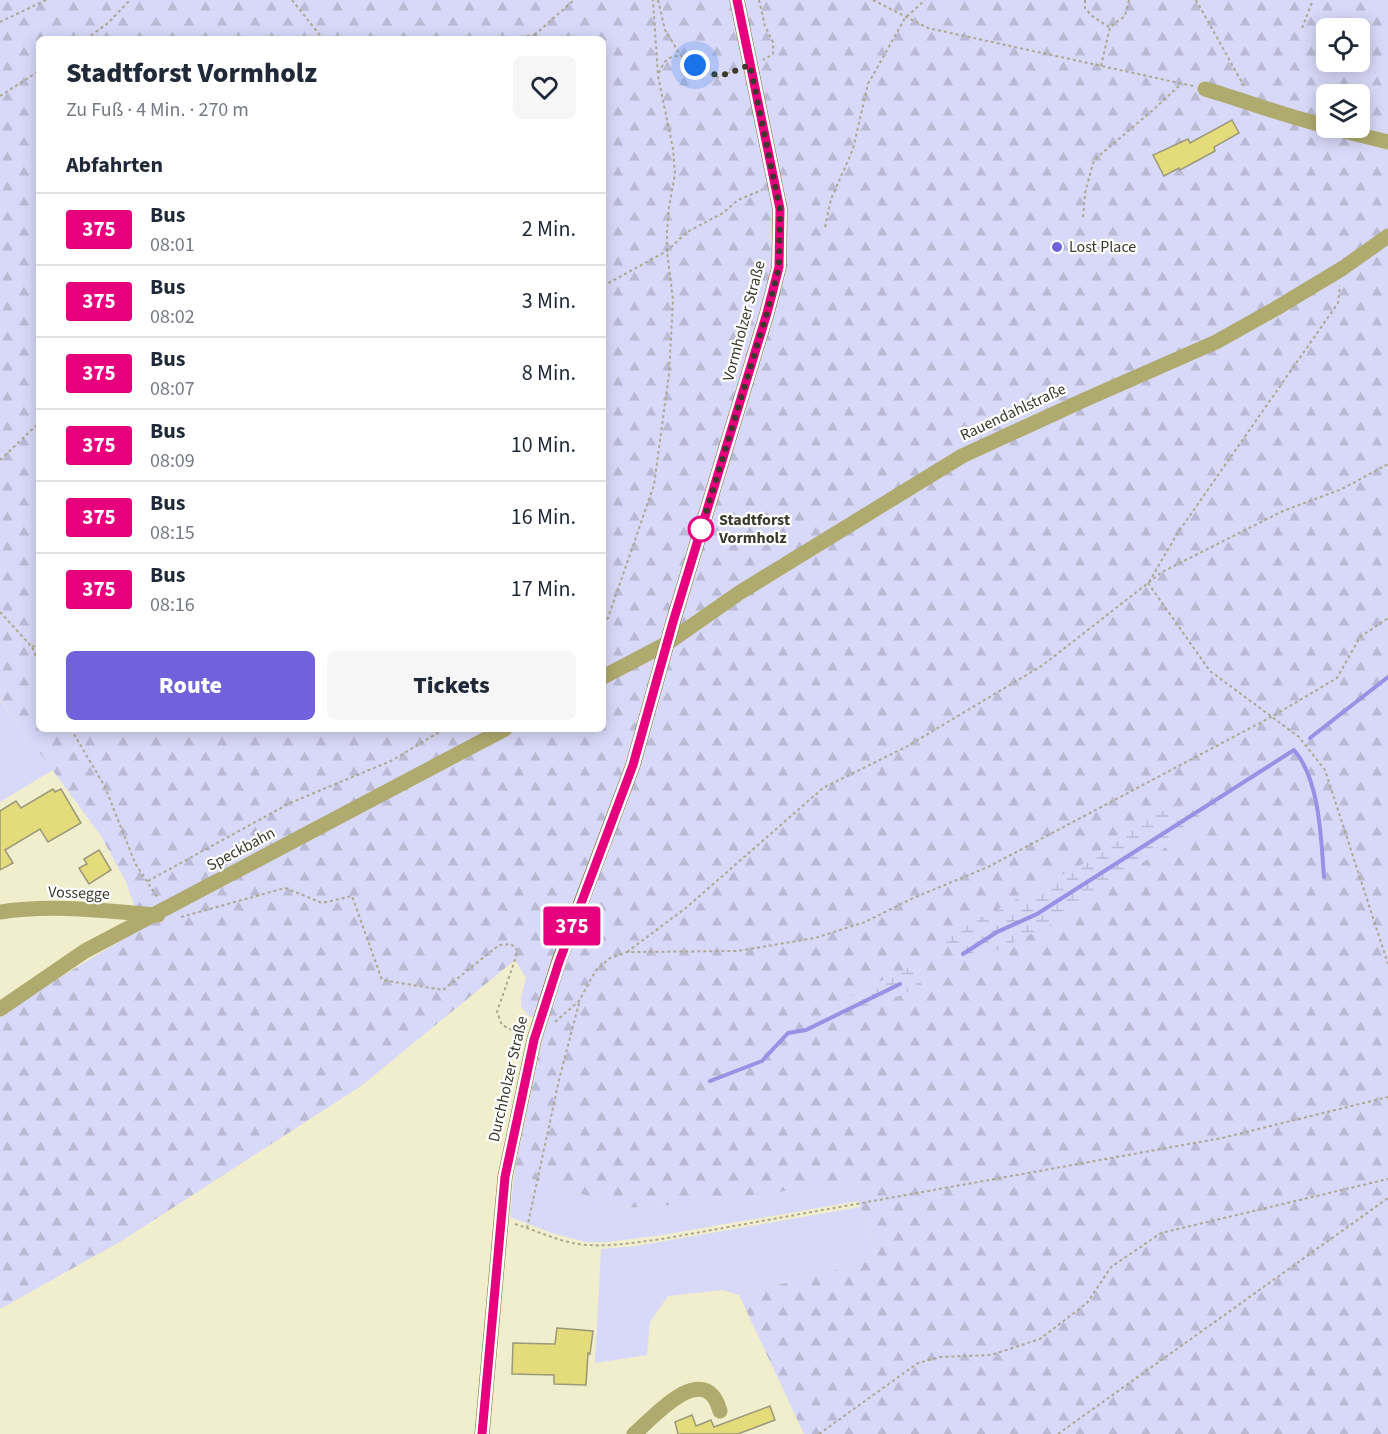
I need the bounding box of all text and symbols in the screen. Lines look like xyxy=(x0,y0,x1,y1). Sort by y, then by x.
map controls xyxy=(1316,18,1370,138)
button: locate xyxy=(1316,18,1370,72)
your location xyxy=(680,50,710,80)
text: Stadtforst Vormholz xyxy=(66,53,317,93)
button: heart xyxy=(513,56,576,119)
button: layers xyxy=(1316,84,1370,138)
text: Zu Fuß · 4 Min. · 270 m xyxy=(66,96,249,124)
text: Abfahrten xyxy=(66,149,163,181)
text: Bus xyxy=(150,199,186,231)
text: 2 Min. xyxy=(522,213,576,245)
text: 375 xyxy=(82,214,116,244)
text: 08:01 xyxy=(150,231,195,259)
place label: Lost Place xyxy=(1069,236,1136,258)
marker: Lost Place xyxy=(1050,240,1064,254)
street label: Vormholzer Straße xyxy=(717,258,771,384)
text: Bus xyxy=(150,271,186,303)
text: 3 Min. xyxy=(522,285,576,317)
text: 375 xyxy=(82,286,116,316)
text: 08:02 xyxy=(150,303,195,331)
text: Bus xyxy=(150,343,186,375)
text: 8 Min. xyxy=(522,357,576,389)
text: 375 xyxy=(82,358,116,388)
text: 08:07 xyxy=(150,375,195,403)
street label: Rauendahlstraße xyxy=(957,378,1070,446)
text: Bus xyxy=(150,415,186,447)
text: 10 Min. xyxy=(511,429,576,461)
text: 375 xyxy=(82,430,116,460)
text: 08:09 xyxy=(150,447,195,475)
text: Bus xyxy=(150,487,186,519)
text: 16 Min. xyxy=(511,501,576,533)
text: 375 xyxy=(82,502,116,532)
place label: Stadtforst Vormholz xyxy=(718,509,790,549)
marker: Stadtforst Vormholz xyxy=(688,516,714,542)
text: 08:15 xyxy=(150,519,195,547)
text: Bus xyxy=(150,559,186,591)
text: 17 Min. xyxy=(511,573,576,605)
text: 375 xyxy=(82,574,116,604)
text: 08:16 xyxy=(150,591,195,619)
button: Route xyxy=(66,651,315,720)
button: Tickets xyxy=(327,651,576,720)
street label: Speckbahn xyxy=(203,822,279,876)
street label: Vossegge xyxy=(48,881,110,905)
line badge: 375 xyxy=(538,906,606,946)
text: 375 xyxy=(555,911,589,941)
street label: Durchholzer Straße xyxy=(483,1014,533,1144)

